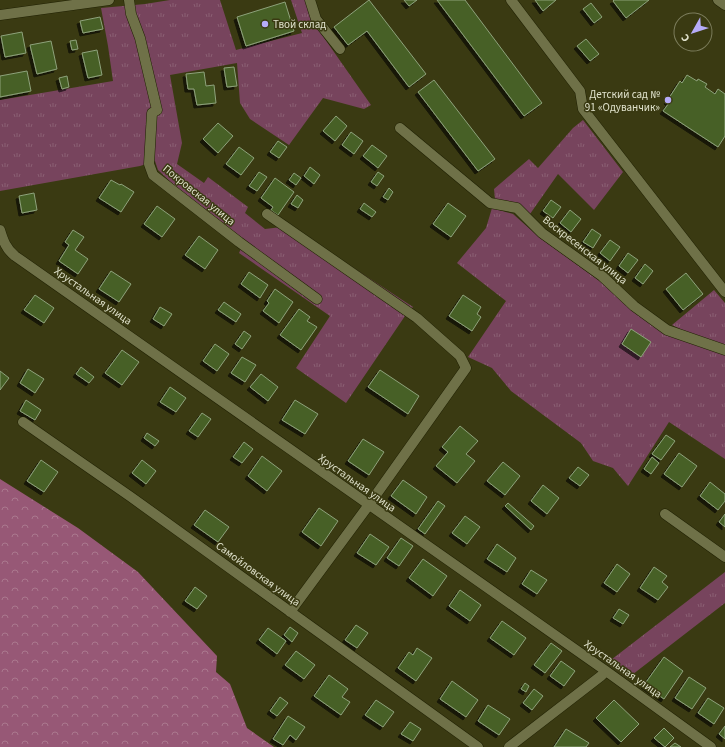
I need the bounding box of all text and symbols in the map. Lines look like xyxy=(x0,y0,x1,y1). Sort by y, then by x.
north arrow xyxy=(673,12,713,52)
place label: Твой склад xyxy=(273,17,326,32)
marker: Твой склад xyxy=(260,19,270,29)
text: С xyxy=(677,30,693,45)
place label: Детский сад № 91 «Одуванчик» xyxy=(585,87,660,115)
marker: Детский сад № 91 «Одуванчик» xyxy=(663,95,673,105)
street label: Покровская улица xyxy=(160,161,238,229)
street label: Воскресенская улица xyxy=(540,212,630,288)
street label: Хрустальная улица xyxy=(51,264,135,328)
street label: Хрустальная улица xyxy=(315,451,399,515)
street label: Самойловская улица xyxy=(213,538,303,610)
street label: Хрустальная улица xyxy=(581,637,665,701)

